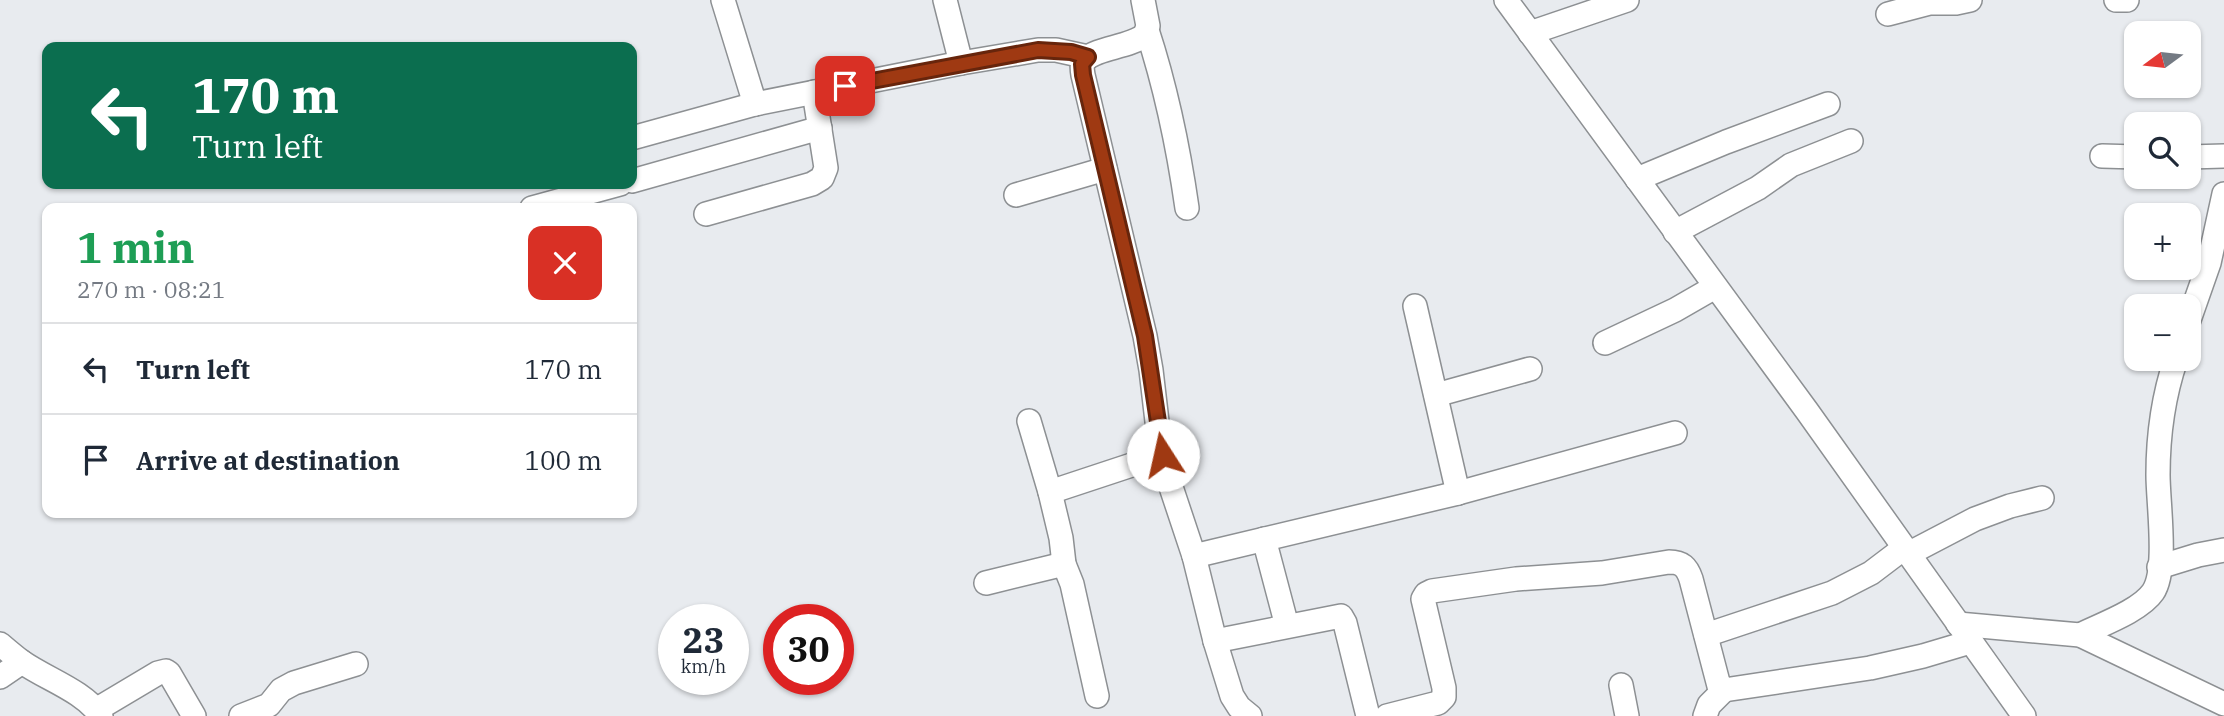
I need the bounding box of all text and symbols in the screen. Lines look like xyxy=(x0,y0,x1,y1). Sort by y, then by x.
north arrow xyxy=(2124,21,2202,98)
map controls xyxy=(2124,21,2201,371)
pin xyxy=(815,56,875,116)
text: 170 m xyxy=(192,63,339,126)
icon: arrive xyxy=(826,67,864,105)
icon: left xyxy=(77,70,168,161)
button: search xyxy=(2124,112,2201,189)
text: Turn left xyxy=(192,125,323,167)
button: + xyxy=(2124,203,2201,280)
text: 1 min xyxy=(77,220,195,275)
button: close xyxy=(528,226,602,300)
text: 270 m · 08:21 xyxy=(77,274,226,304)
button: − xyxy=(2124,294,2201,371)
icon: left xyxy=(77,350,115,388)
text: Turn left xyxy=(136,352,250,386)
text: 170 m xyxy=(524,352,602,386)
position arrow xyxy=(1126,418,1200,492)
icon: arrive xyxy=(77,441,115,479)
text: Arrive at destination xyxy=(136,443,400,477)
text: 100 m xyxy=(524,443,602,477)
speed limit sign: 30 xyxy=(763,604,854,695)
text: 23 xyxy=(682,617,725,663)
text: km/h xyxy=(681,655,726,678)

